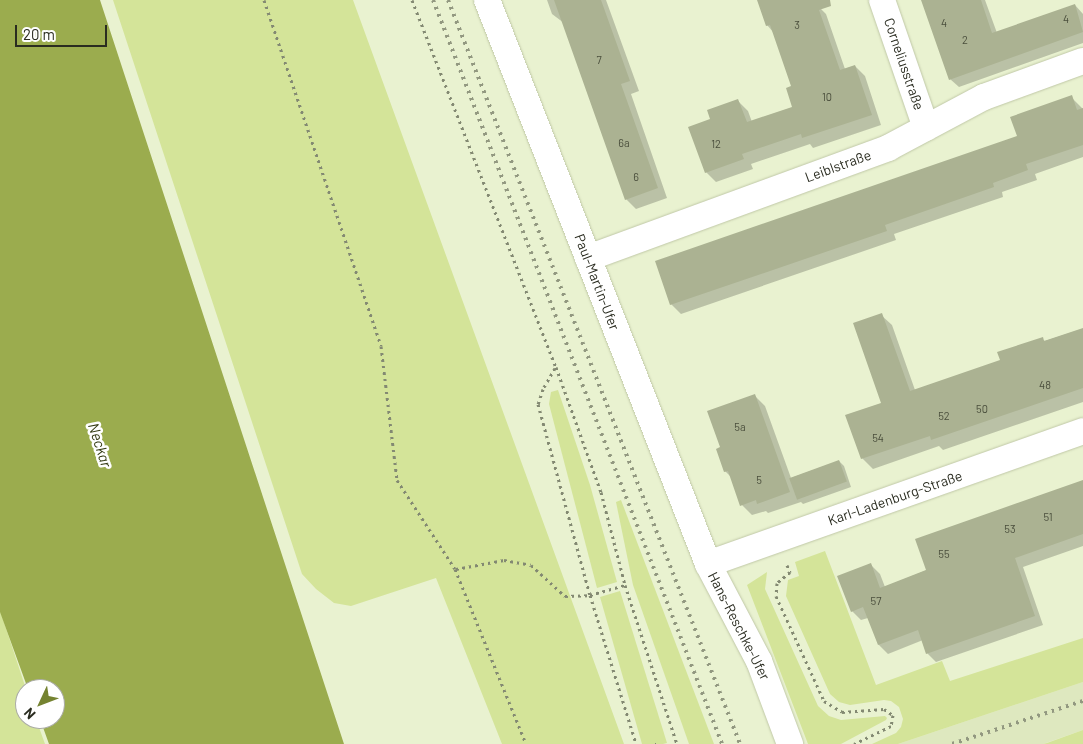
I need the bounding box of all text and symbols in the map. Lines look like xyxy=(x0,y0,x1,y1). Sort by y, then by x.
house number: 4 xyxy=(1063,12,1069,26)
scale bar xyxy=(18,15,110,47)
street label: Corneliusstraße xyxy=(880,16,928,112)
house number: 4 xyxy=(941,16,947,30)
house number: 3 xyxy=(794,18,800,32)
text: 20 m xyxy=(23,25,55,43)
house number: 2 xyxy=(962,33,968,47)
house number: 7 xyxy=(596,53,602,67)
house number: 10 xyxy=(822,90,832,104)
house number: 6a xyxy=(618,136,630,150)
house number: 12 xyxy=(711,137,721,151)
street label: Leiblstraße xyxy=(803,146,873,186)
house number: 6 xyxy=(633,170,639,184)
street label: Paul-Martin-Ufer xyxy=(571,232,623,332)
house number: 48 xyxy=(1039,378,1051,392)
house number: 50 xyxy=(976,402,988,416)
house number: 52 xyxy=(938,409,950,423)
house number: 5a xyxy=(734,420,746,434)
water label: Neckar xyxy=(84,421,116,469)
house number: 54 xyxy=(872,431,884,445)
street label: Karl-Ladenburg-Straße xyxy=(826,467,964,529)
house number: 5 xyxy=(756,473,762,487)
house number: 51 xyxy=(1043,510,1053,524)
house number: 53 xyxy=(1004,522,1016,536)
house number: 55 xyxy=(938,547,950,561)
street label: Hans-Reschke-Ufer xyxy=(704,569,774,683)
house number: 57 xyxy=(871,594,881,608)
north arrow xyxy=(15,679,65,729)
text: N xyxy=(20,705,39,723)

